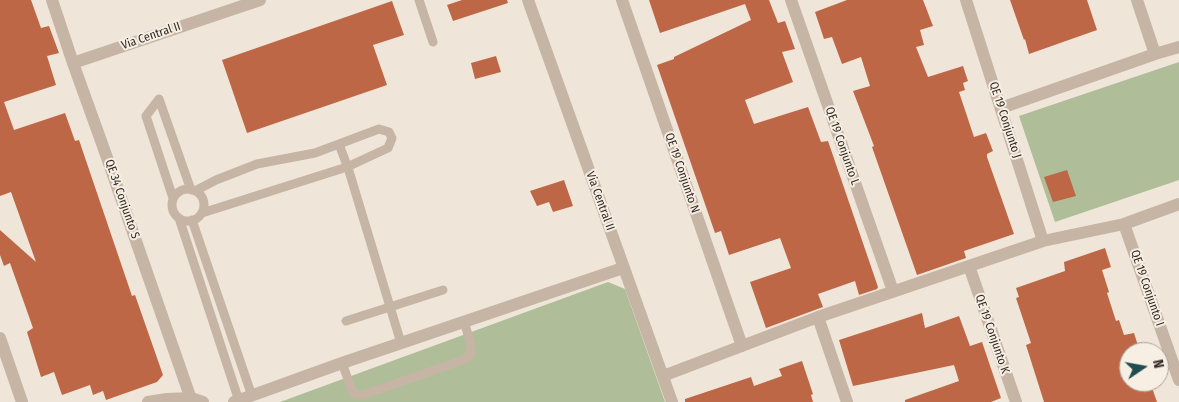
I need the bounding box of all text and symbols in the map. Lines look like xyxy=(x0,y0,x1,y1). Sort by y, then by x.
street label: Via Central II xyxy=(119,19,183,53)
street label: QE 19 Conjunto J xyxy=(986,80,1024,160)
street label: QE 19 Conjunto L xyxy=(822,105,862,187)
street label: QE 19 Conjunto N xyxy=(662,131,702,215)
street label: QE 34 Conjunto S xyxy=(102,157,142,241)
street label: Via Central II xyxy=(583,170,617,232)
street label: QE 19 Conjunto I xyxy=(1127,248,1167,328)
street label: QE 19 Conjunto K xyxy=(972,293,1012,375)
north arrow xyxy=(1119,342,1169,392)
text: N xyxy=(1149,358,1167,370)

